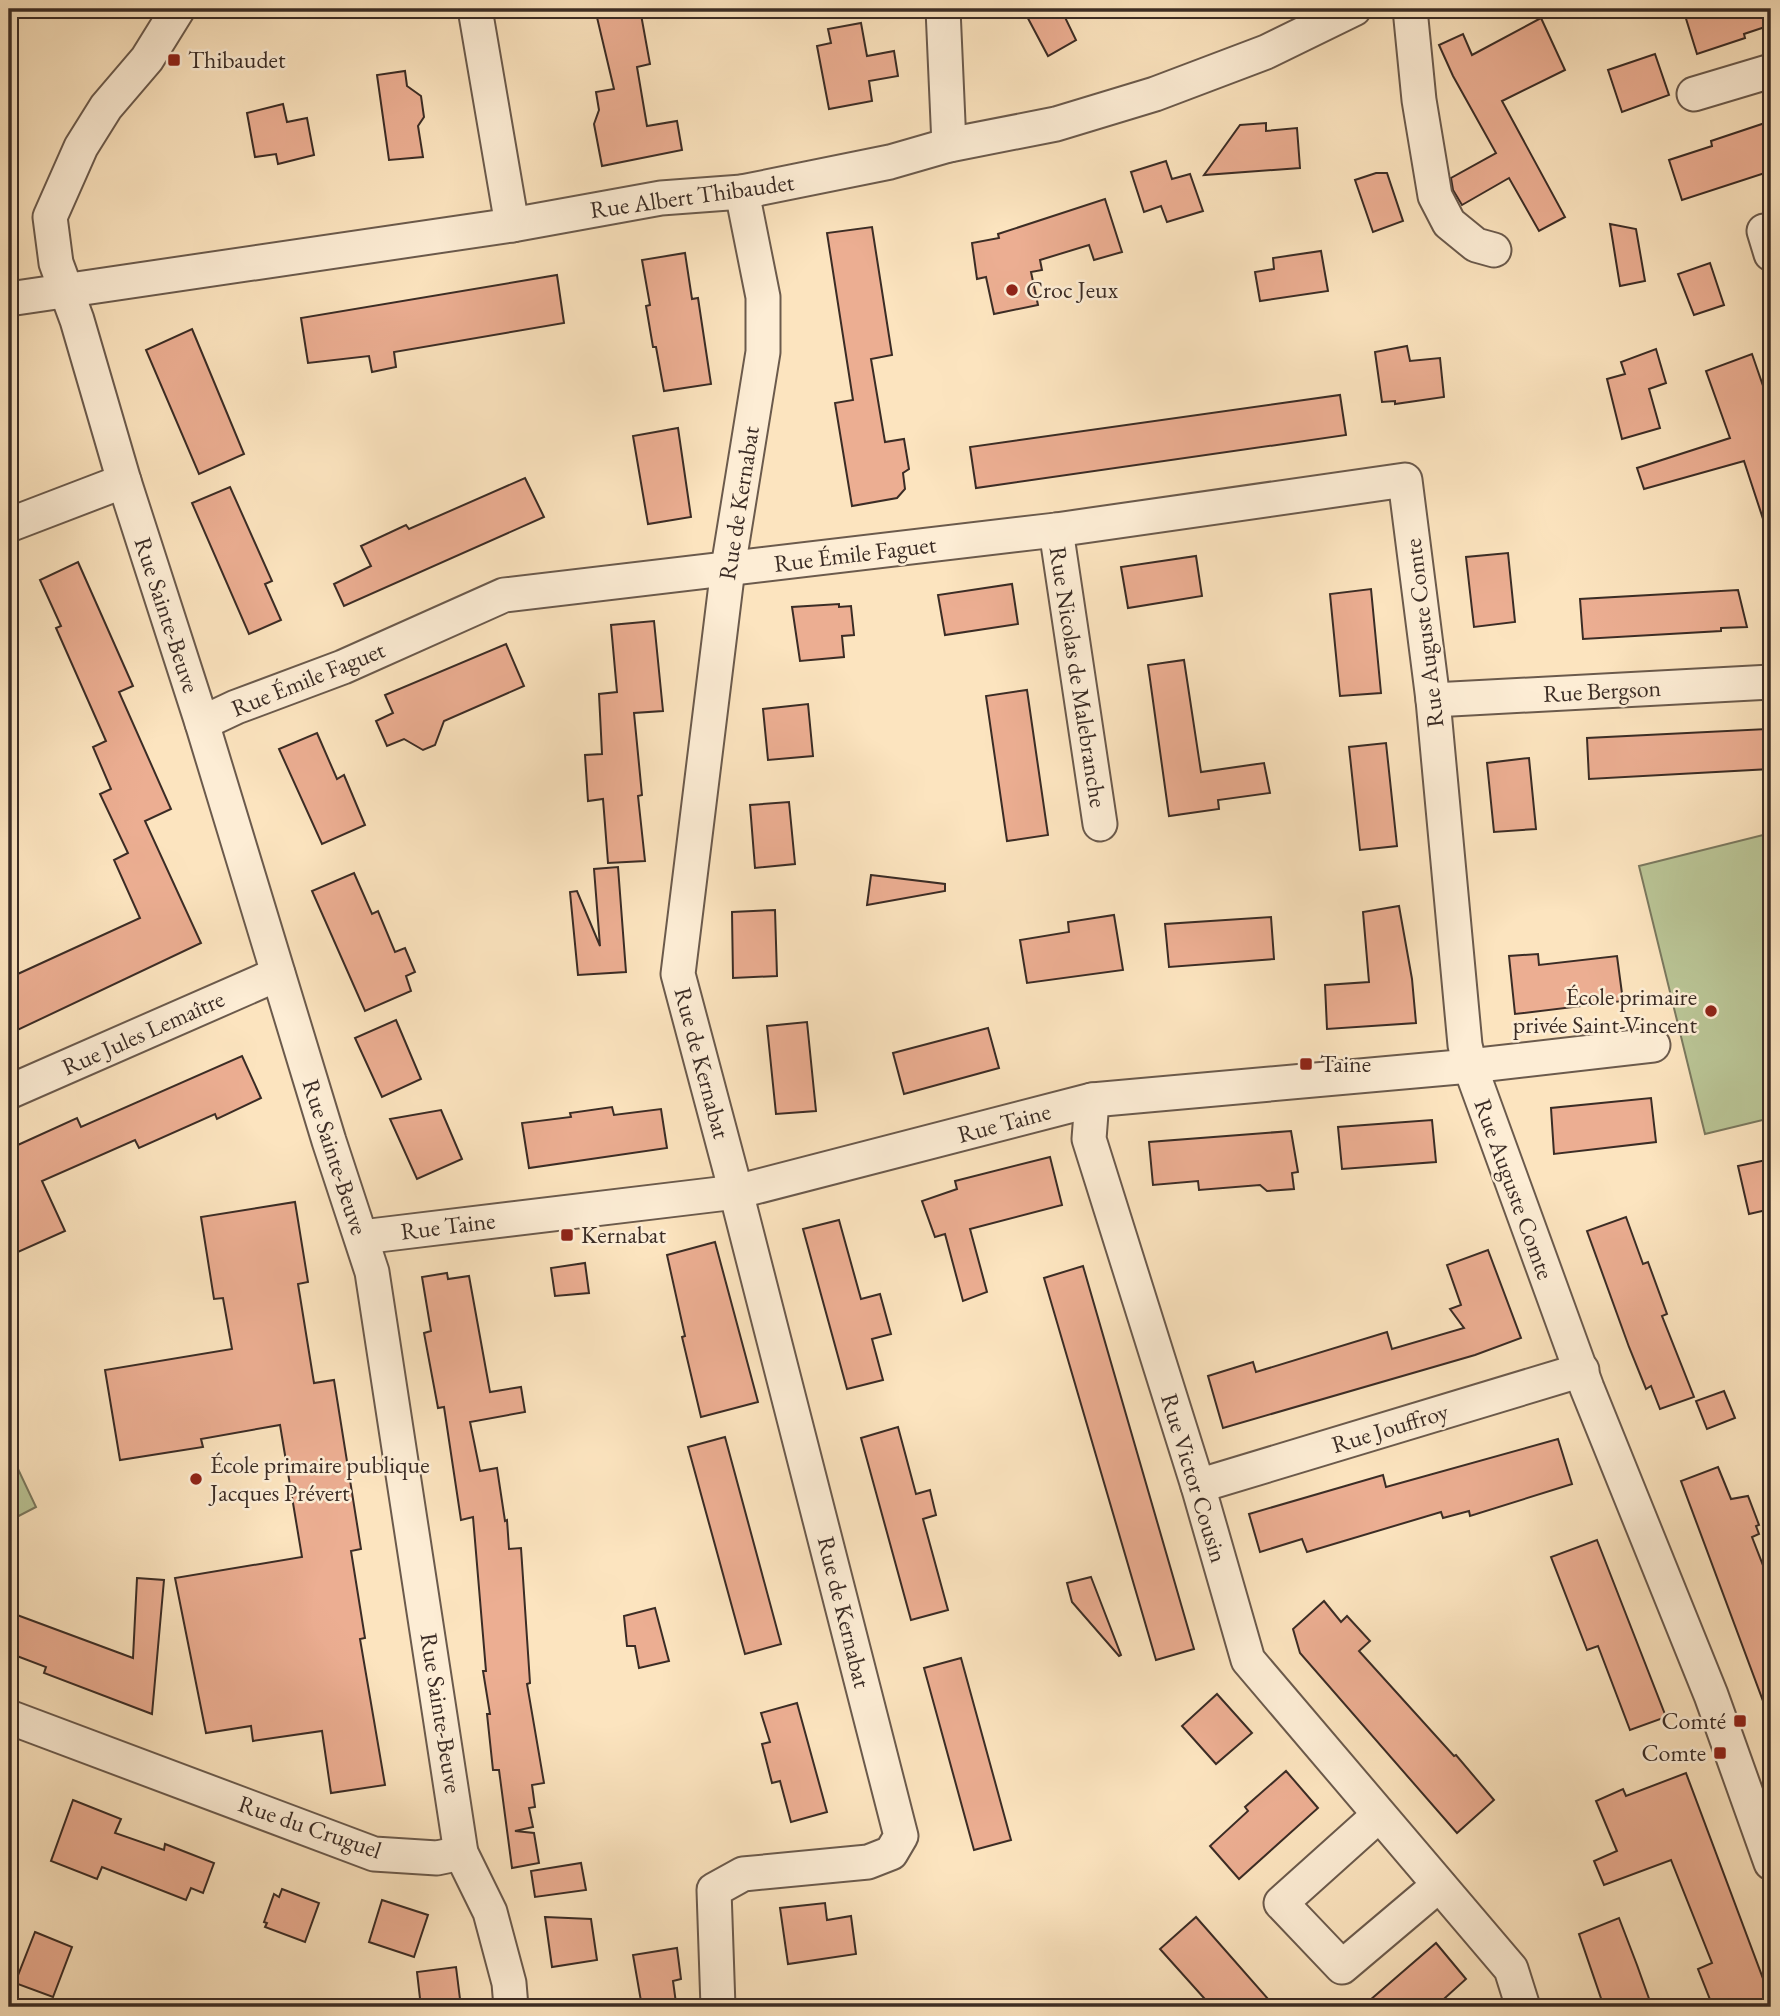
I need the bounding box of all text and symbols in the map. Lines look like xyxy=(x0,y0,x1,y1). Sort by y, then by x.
place label: Thibaudet xyxy=(188,44,286,75)
marker: Thibaudet xyxy=(166,52,182,68)
street label: Rue Albert Thibaudet xyxy=(588,166,796,225)
place label: Croc Jeux xyxy=(1026,274,1119,305)
marker: Croc Jeux xyxy=(1004,282,1020,298)
street label: Rue de Kernabat xyxy=(711,423,766,582)
street label: Rue Émile Faguet xyxy=(772,528,938,579)
street label: Rue Sainte-Beuve xyxy=(128,533,207,697)
street label: Rue Auguste Comte xyxy=(1397,537,1450,729)
street label: Rue Nicolas de Malebranche xyxy=(1043,544,1114,810)
street label: Rue Émile Faguet xyxy=(226,633,390,723)
street label: Rue Bergson xyxy=(1542,672,1662,709)
place label: École primaire privée Saint-Vincent xyxy=(1513,981,1697,1040)
street label: Rue Jules Lemaître xyxy=(57,983,229,1082)
street label: Rue de Kernabat xyxy=(667,984,738,1142)
marker: École primaire privée Saint-Vincent xyxy=(1703,1003,1719,1019)
place label: Taine xyxy=(1320,1048,1371,1079)
marker: Taine xyxy=(1298,1056,1314,1072)
street label: Rue Sainte-Beuve xyxy=(296,1075,375,1239)
street label: Rue Auguste Comte xyxy=(1467,1094,1562,1283)
street label: Rue Taine xyxy=(954,1095,1054,1150)
street label: Rue Taine xyxy=(399,1204,497,1247)
place label: Kernabat xyxy=(581,1219,666,1250)
marker: Kernabat xyxy=(559,1227,575,1243)
street label: Rue Victor Cousin xyxy=(1154,1389,1235,1567)
street label: Rue Jouffroy xyxy=(1328,1395,1452,1460)
place label: École primaire publique Jacques Prévert xyxy=(208,1449,430,1508)
marker: École primaire publique Jacques Prévert xyxy=(188,1471,204,1487)
street label: Rue de Kernabat xyxy=(811,1533,878,1691)
street label: Rue Sainte-Beuve xyxy=(414,1630,469,1795)
place label: Comté xyxy=(1662,1705,1726,1736)
marker: Comté xyxy=(1732,1713,1748,1729)
place label: Comte xyxy=(1642,1737,1706,1768)
marker: Comte xyxy=(1712,1745,1728,1761)
street label: Rue du Cruguel xyxy=(234,1788,386,1866)

